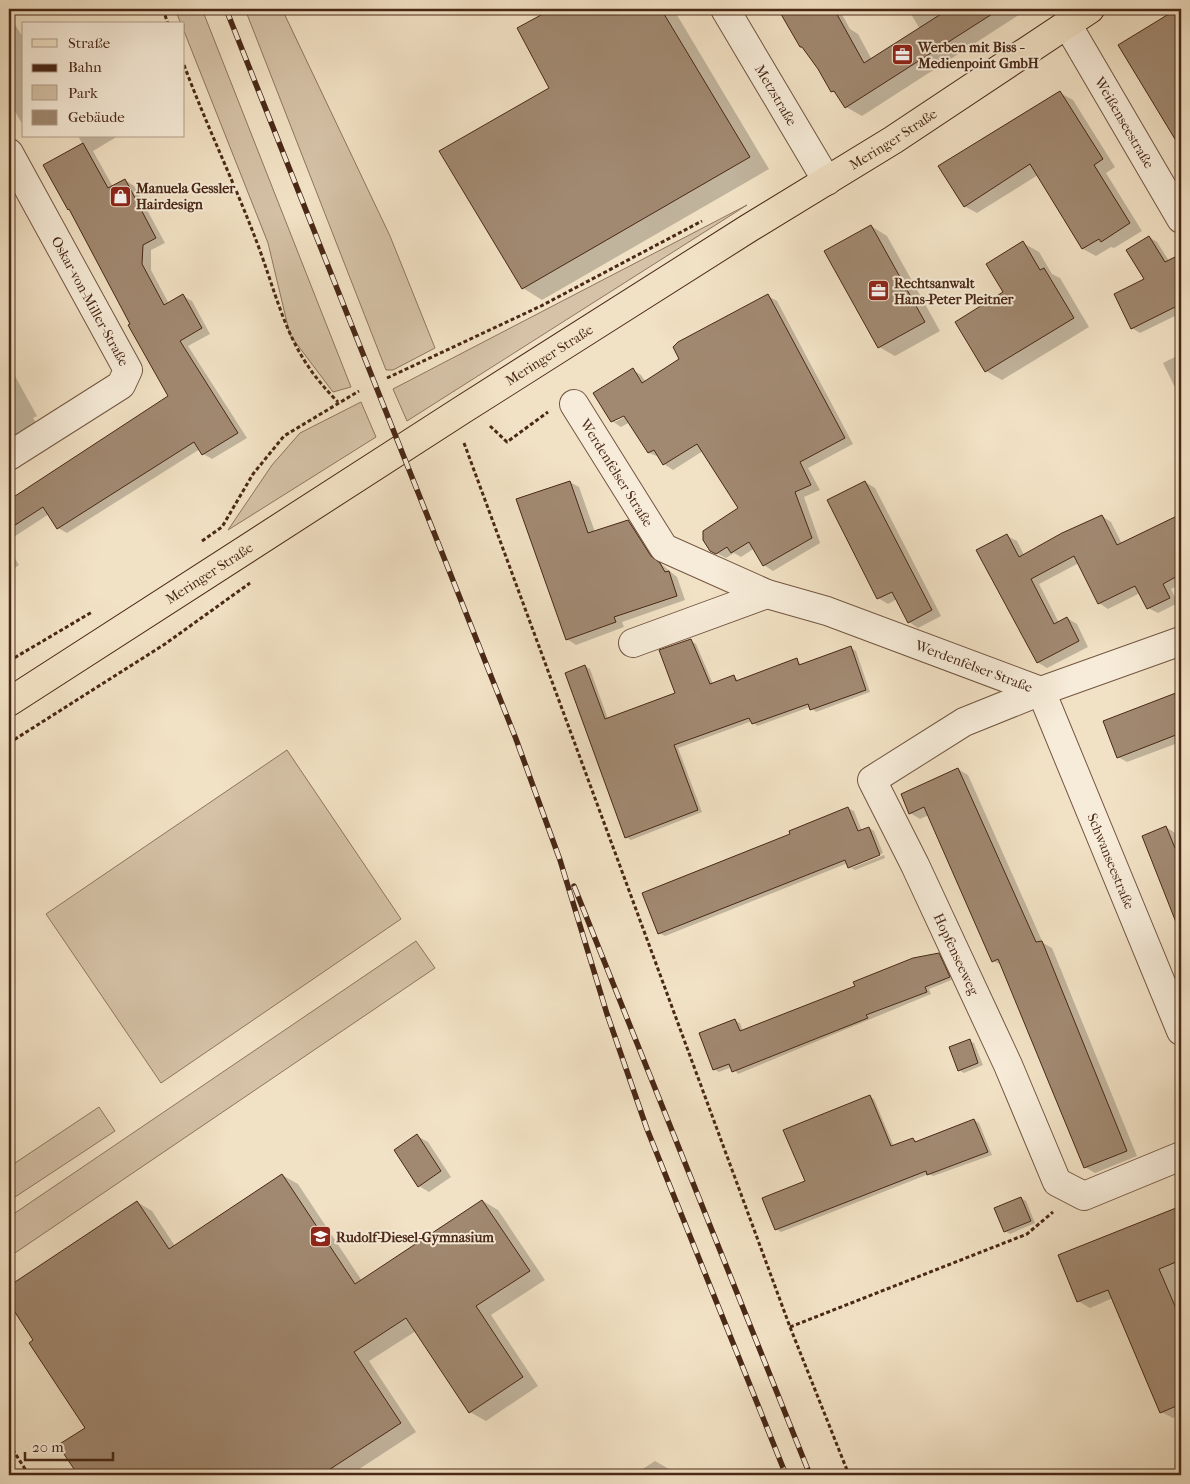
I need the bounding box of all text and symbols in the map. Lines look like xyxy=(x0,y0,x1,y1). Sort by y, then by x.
legend xyxy=(22,22,185,138)
text: Straße xyxy=(68,34,111,52)
place label: Werben mit Biss - Medienpoint GmbH xyxy=(917,39,1039,72)
office icon: Werben mit Biss - Medienpoint GmbH xyxy=(890,43,914,67)
text: Bahn xyxy=(68,58,102,76)
street label: Metzstraße xyxy=(751,62,800,129)
street label: Weißenseestraße xyxy=(1090,73,1157,171)
text: Park xyxy=(68,84,98,102)
street label: Meringer Straße xyxy=(846,105,940,174)
text: Gebäude xyxy=(68,108,125,126)
place label: Manuela Gessler Hairdesign xyxy=(135,180,236,213)
shop icon: Manuela Gessler Hairdesign xyxy=(108,184,132,208)
street label: Oskar-von-Miller-Straße xyxy=(47,234,132,369)
place label: Rechtsanwalt Hans-Peter Pleitner xyxy=(894,275,1015,308)
office icon: Rechtsanwalt Hans-Peter Pleitner xyxy=(866,279,890,303)
street label: Meringer Straße xyxy=(502,321,596,389)
street label: Werdenfelser Straße xyxy=(576,415,657,530)
street label: Meringer Straße xyxy=(162,539,256,608)
street label: Werdenfelser Straße xyxy=(912,636,1035,696)
street label: Schwanseestraße xyxy=(1083,811,1138,912)
street label: Hopfenseeweg xyxy=(930,911,983,999)
school or university icon: Rudolf-Diesel-Gymnasium xyxy=(308,1225,332,1249)
place label: Rudolf-Diesel-Gymnasium xyxy=(336,1229,494,1246)
scale bar xyxy=(25,1429,112,1461)
text: 20 m xyxy=(32,1438,64,1456)

